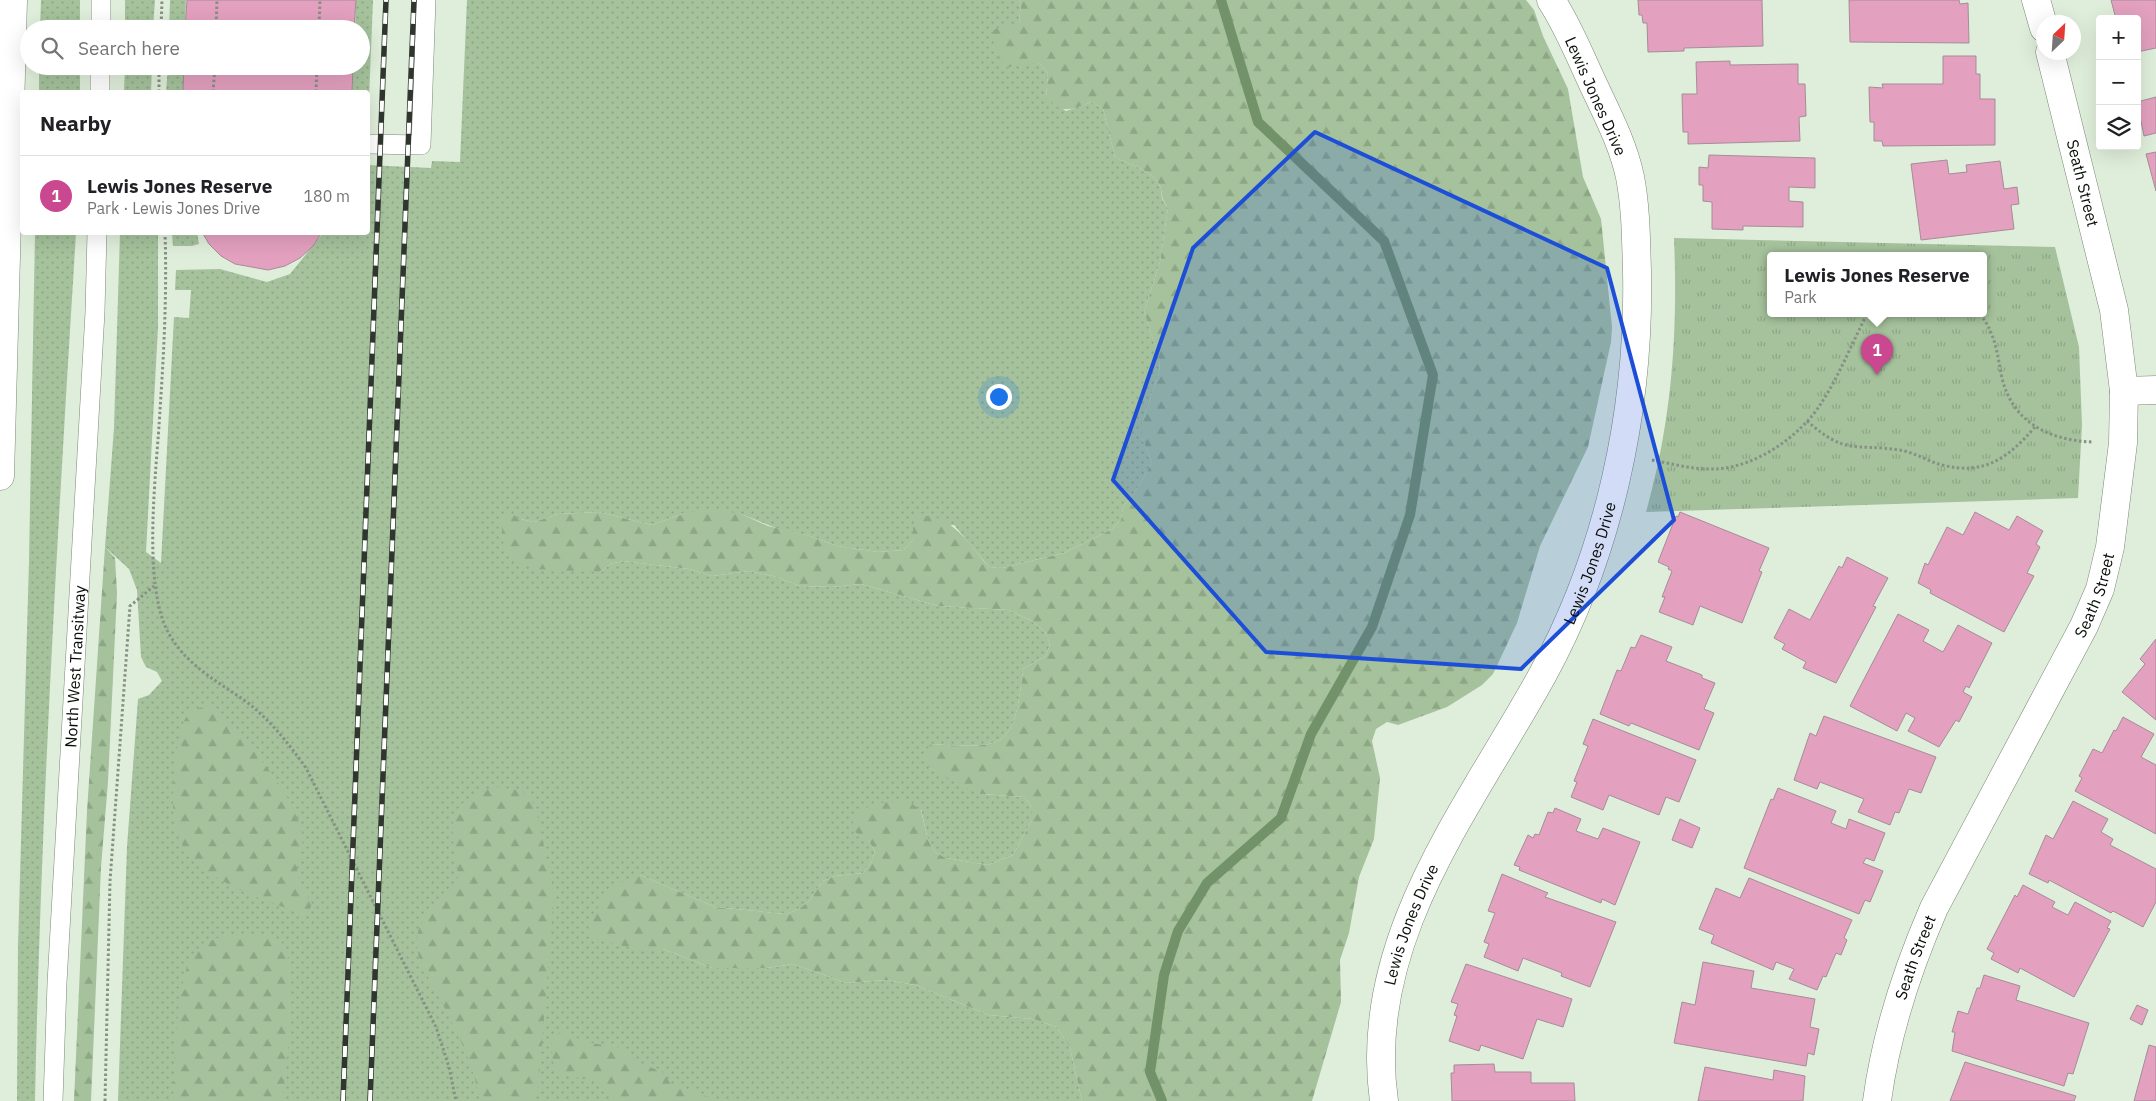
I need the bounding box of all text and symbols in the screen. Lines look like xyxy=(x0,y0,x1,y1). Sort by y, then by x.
north arrow xyxy=(2036,15,2081,60)
map controls xyxy=(2096,15,2141,150)
button: + xyxy=(2096,15,2141,60)
search box xyxy=(20,20,370,75)
street label: Lewis Jones Drive xyxy=(1561,33,1631,159)
icon: search xyxy=(38,34,66,62)
text: Search here xyxy=(78,36,180,60)
button: − xyxy=(2096,60,2141,105)
button: layers xyxy=(2096,105,2141,150)
text: Nearby xyxy=(40,109,111,137)
street label: Seath Street xyxy=(2063,137,2103,229)
text: Lewis Jones Reserve xyxy=(87,174,272,198)
text: 1 xyxy=(51,186,61,206)
text: 180 m xyxy=(303,186,350,206)
text: Park · Lewis Jones Drive xyxy=(87,198,260,218)
popup xyxy=(1767,252,1987,317)
text: Lewis Jones Reserve xyxy=(1784,263,1970,287)
text: Park xyxy=(1784,287,1817,307)
pin: 1 xyxy=(1861,334,1893,375)
your location xyxy=(986,384,1012,410)
street label: Lewis Jones Drive xyxy=(1559,499,1620,627)
street label: Seath Street xyxy=(2070,551,2118,641)
street label: North West Transitway xyxy=(60,585,90,748)
street label: Lewis Jones Drive xyxy=(1379,860,1442,987)
street label: Seath Street xyxy=(1890,912,1940,1002)

